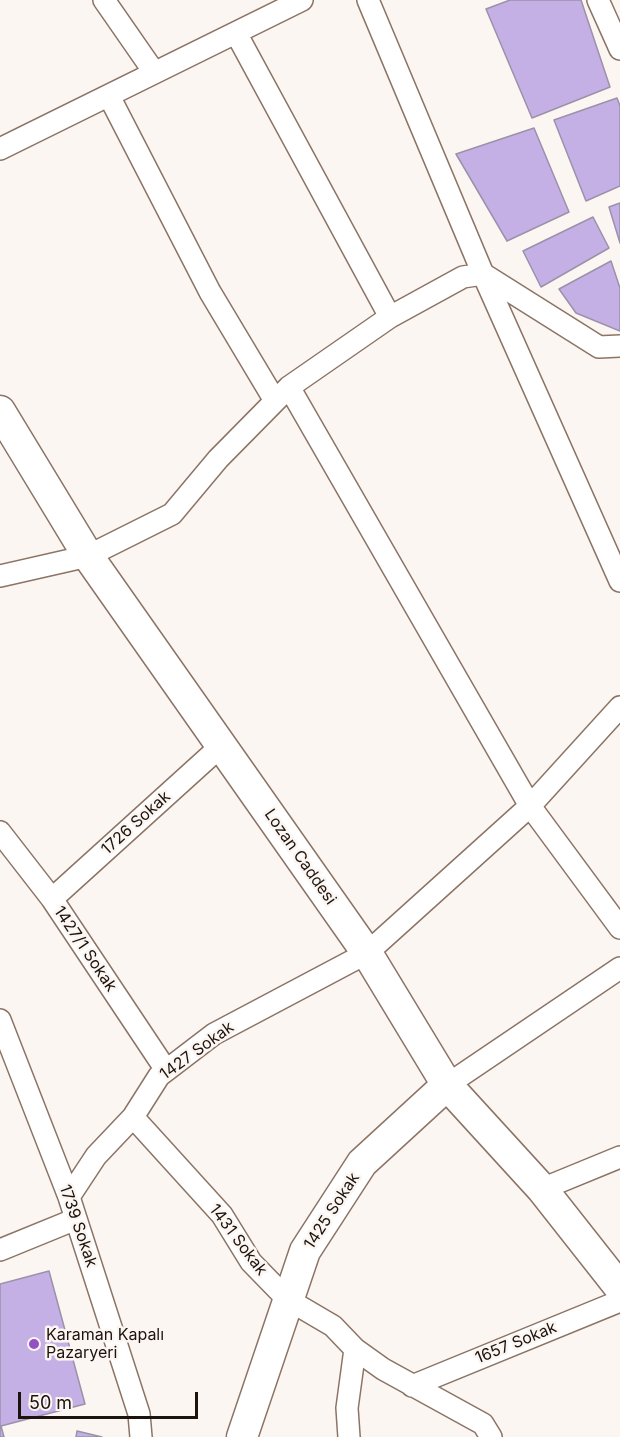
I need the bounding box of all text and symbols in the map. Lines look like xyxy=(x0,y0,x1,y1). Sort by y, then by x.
street label: 1726 Sokak xyxy=(98,787,174,859)
street label: Lozan Caddesi xyxy=(260,806,340,908)
street label: 1427/1 Sokak xyxy=(49,903,121,995)
street label: 1427 Sokak xyxy=(156,1018,238,1084)
street label: 1425 Sokak xyxy=(300,1169,364,1253)
street label: 1739 Sokak xyxy=(55,1182,101,1270)
street label: 1431 Sokak xyxy=(205,1201,271,1279)
street label: 1657 Sokak xyxy=(472,1318,560,1368)
place label: Karaman Kapalı Pazaryeri xyxy=(46,1325,164,1363)
marker: Karaman Kapalı Pazaryeri xyxy=(27,1337,41,1351)
scale bar xyxy=(21,1380,201,1418)
text: 50 m xyxy=(29,1392,72,1413)

